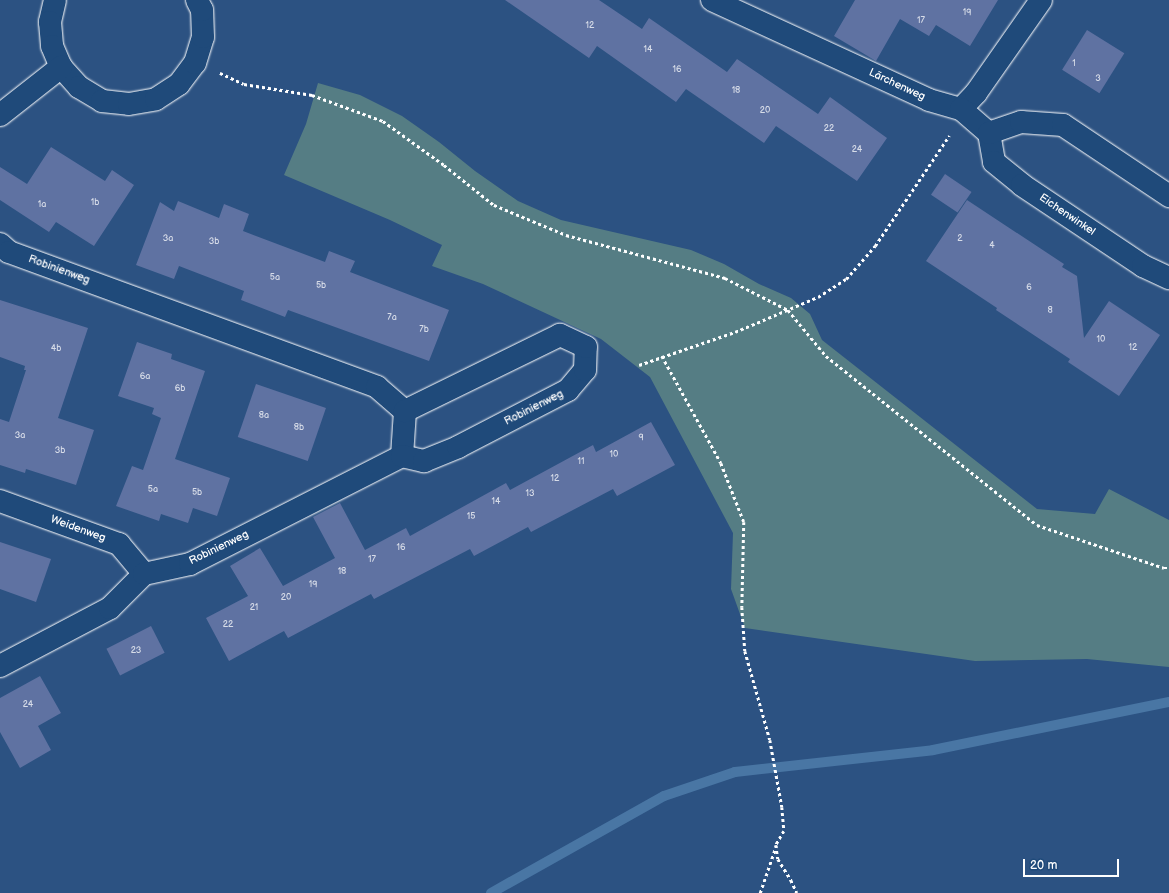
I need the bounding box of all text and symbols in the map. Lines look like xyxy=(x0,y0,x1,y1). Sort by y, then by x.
house number: 19 xyxy=(963,8,971,18)
house number: 17 xyxy=(917,16,925,26)
house number: 12 xyxy=(586,21,594,31)
house number: 14 xyxy=(644,45,652,55)
house number: 1 xyxy=(1072,59,1076,69)
house number: 16 xyxy=(673,65,681,75)
street label: Lärchenweg xyxy=(867,66,927,104)
house number: 3 xyxy=(1095,74,1101,84)
house number: 18 xyxy=(732,86,740,96)
house number: 20 xyxy=(760,106,770,116)
house number: 22 xyxy=(824,124,834,134)
house number: 24 xyxy=(852,145,862,155)
street label: Eichenwinkel xyxy=(1036,191,1098,239)
house number: 1b xyxy=(91,198,99,208)
house number: 1a xyxy=(38,200,46,210)
house number: 3a xyxy=(163,234,173,244)
house number: 2 xyxy=(957,234,963,244)
house number: 3b xyxy=(209,237,219,247)
house number: 4 xyxy=(989,241,995,251)
street label: Robinienweg xyxy=(26,253,92,287)
house number: 5a xyxy=(270,273,280,283)
house number: 5b xyxy=(316,281,326,291)
house number: 6 xyxy=(1026,283,1032,293)
house number: 8 xyxy=(1047,306,1053,316)
house number: 7a xyxy=(387,313,397,323)
house number: 7b xyxy=(419,325,429,335)
house number: 10 xyxy=(1097,335,1105,345)
house number: 12 xyxy=(1129,343,1137,353)
house number: 4b xyxy=(51,344,61,354)
house number: 6a xyxy=(140,372,150,382)
house number: 6b xyxy=(175,384,185,394)
street label: Robinienweg xyxy=(502,387,566,429)
house number: 8a xyxy=(259,411,269,421)
house number: 8b xyxy=(294,423,304,433)
house number: 3a xyxy=(15,431,25,441)
house number: 9 xyxy=(638,433,644,443)
house number: 3b xyxy=(55,446,65,456)
house number: 10 xyxy=(610,450,618,460)
house number: 11 xyxy=(578,457,584,467)
house number: 12 xyxy=(551,474,559,484)
house number: 5a xyxy=(148,485,158,495)
house number: 5b xyxy=(192,488,202,498)
house number: 13 xyxy=(525,489,535,499)
house number: 14 xyxy=(492,497,500,507)
house number: 15 xyxy=(467,512,475,522)
street label: Weidenweg xyxy=(49,513,107,545)
street label: Robinienweg xyxy=(187,528,251,568)
house number: 16 xyxy=(397,543,405,553)
house number: 17 xyxy=(368,555,376,565)
house number: 18 xyxy=(338,567,346,577)
house number: 19 xyxy=(309,580,317,590)
house number: 20 xyxy=(281,593,291,603)
house number: 21 xyxy=(250,603,258,613)
house number: 22 xyxy=(223,620,233,630)
house number: 23 xyxy=(131,646,141,656)
house number: 24 xyxy=(23,700,33,710)
scale bar xyxy=(1025,851,1121,877)
text: 20 m xyxy=(1030,858,1057,873)

